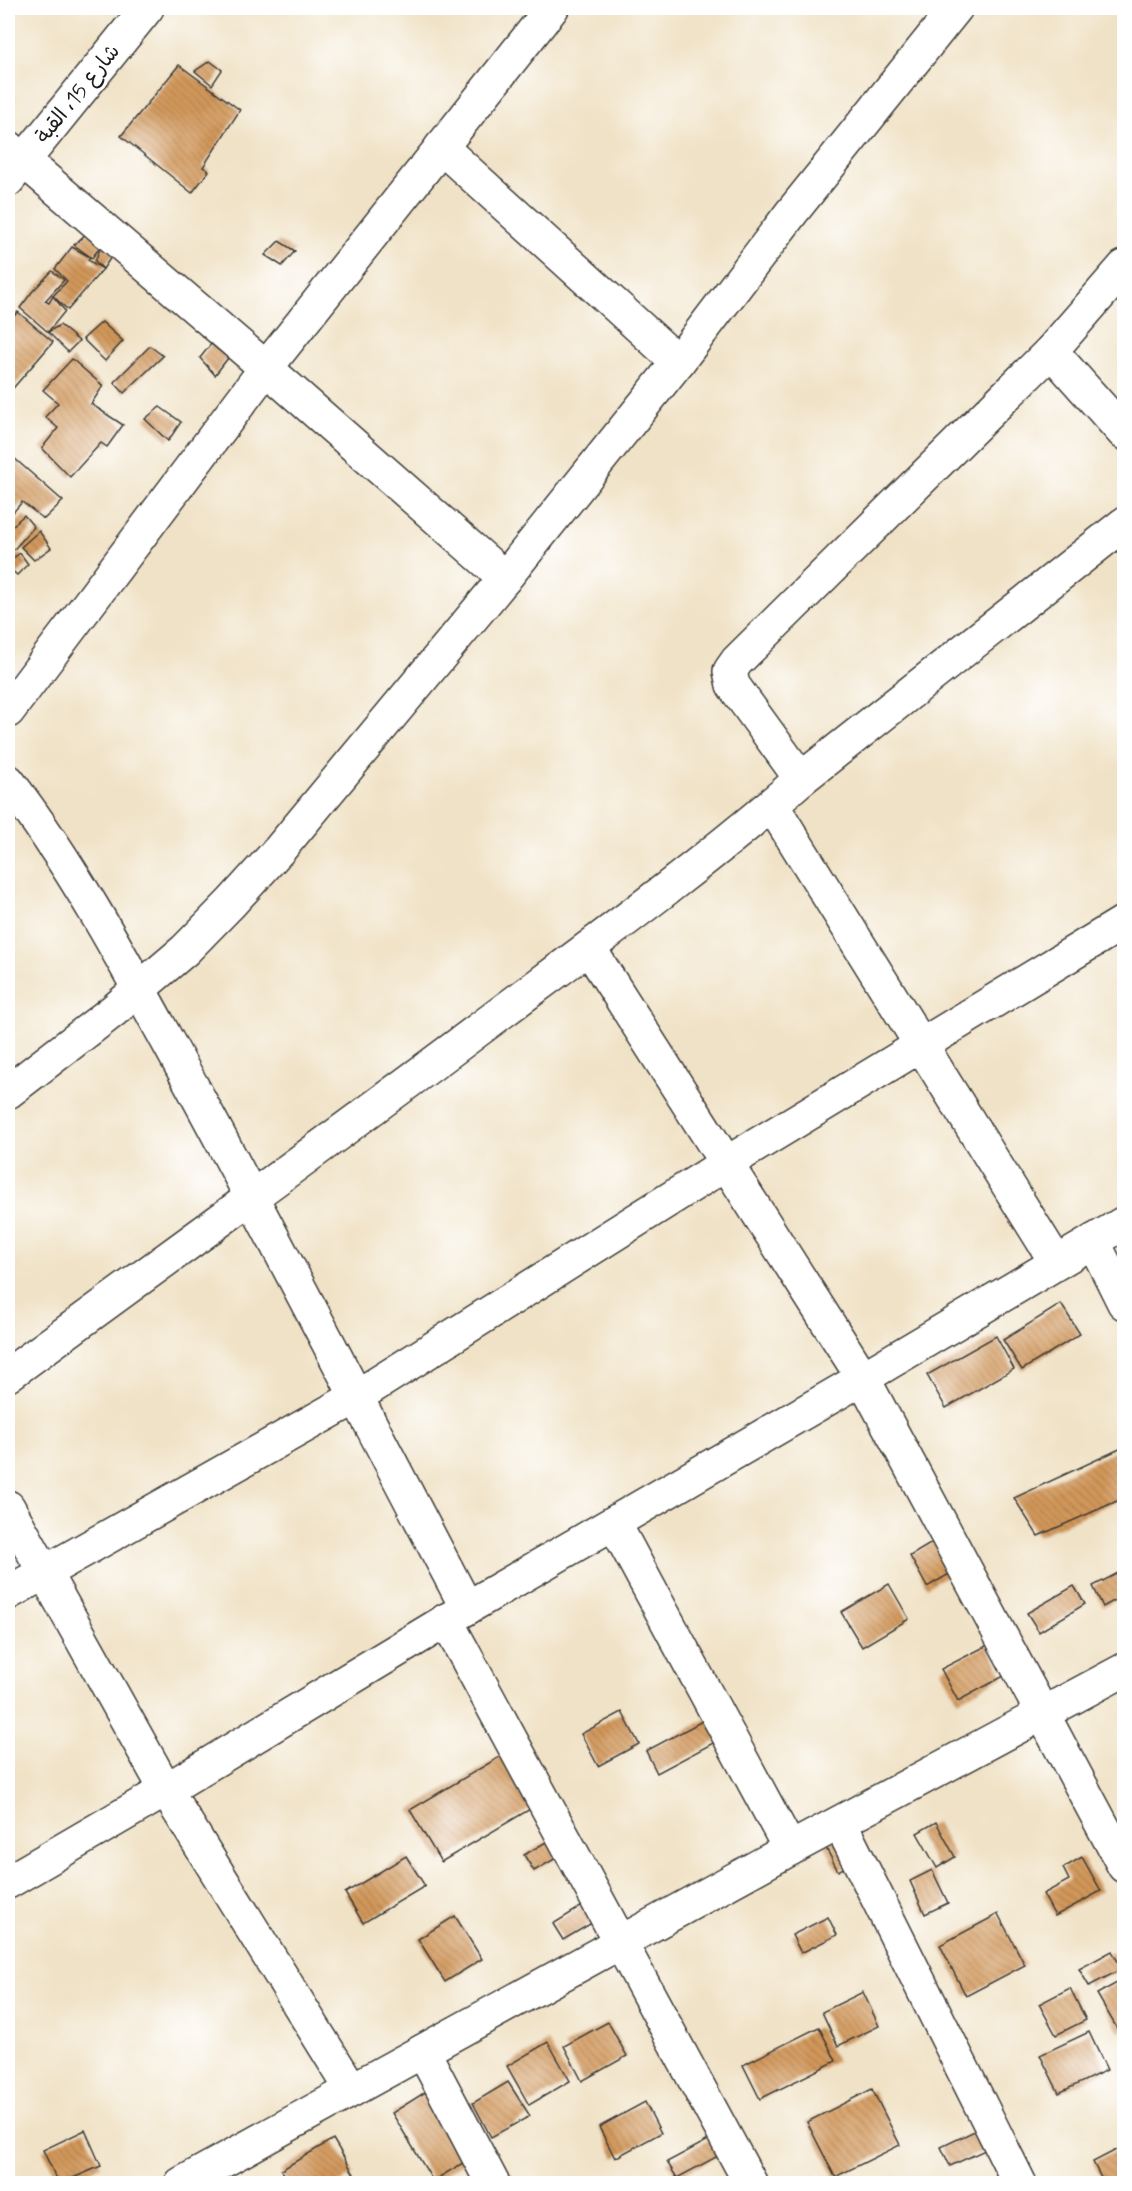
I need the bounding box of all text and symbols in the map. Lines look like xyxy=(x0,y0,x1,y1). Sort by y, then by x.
street label: شارع 15، القبة xyxy=(29,39,127,149)

